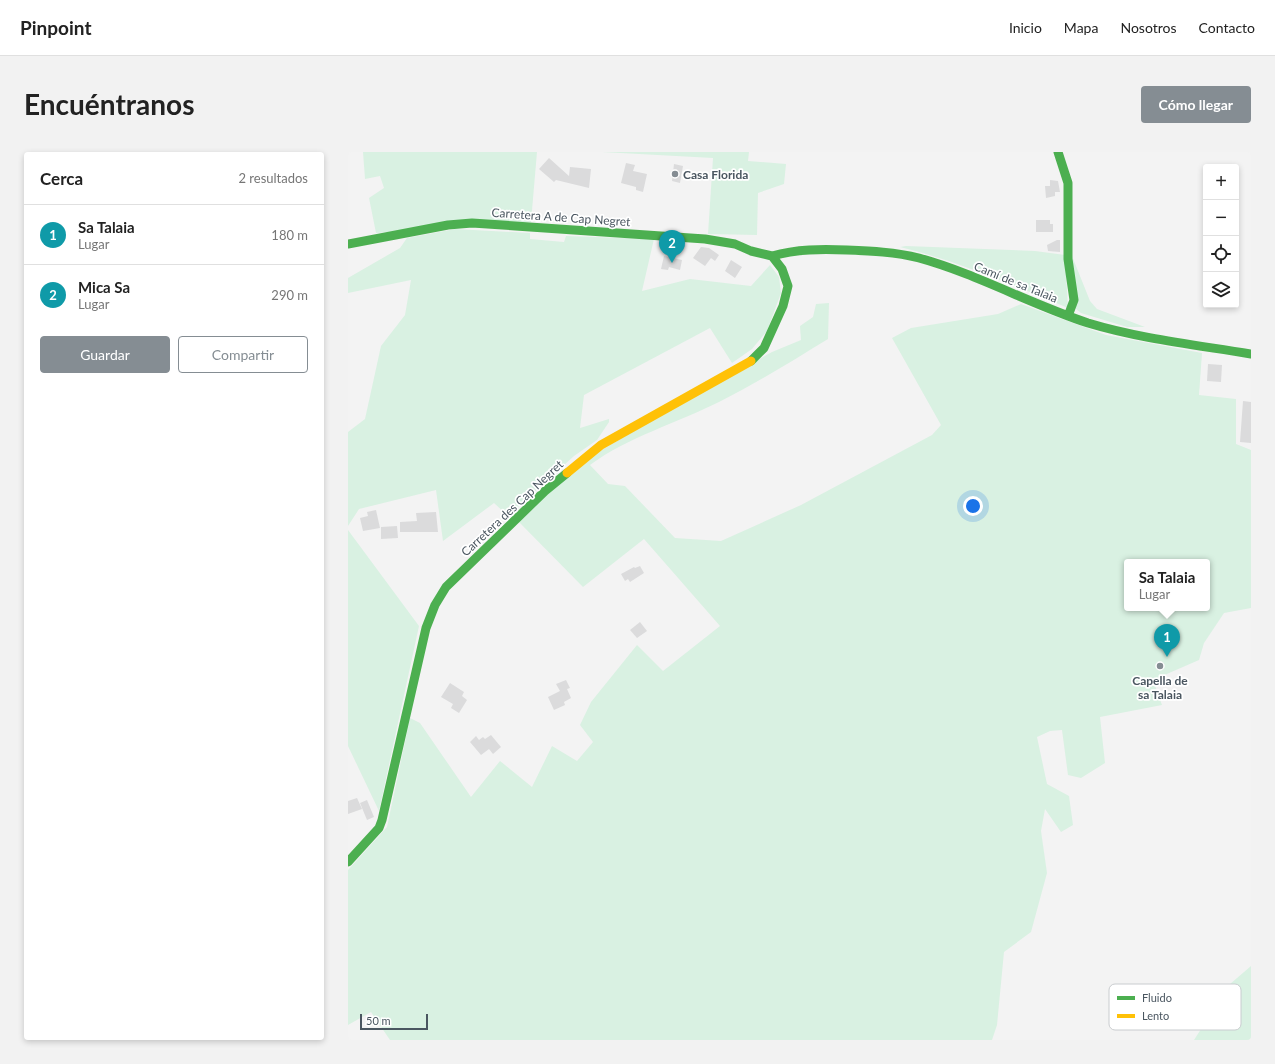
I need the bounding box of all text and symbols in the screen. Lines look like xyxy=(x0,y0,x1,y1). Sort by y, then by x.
text: Pinpoint xyxy=(20,16,91,39)
text: Inicio xyxy=(1009,19,1042,36)
text: Mapa xyxy=(1064,19,1098,36)
text: Nosotros xyxy=(1120,19,1177,36)
text: Contacto xyxy=(1199,19,1255,36)
button: Cómo llegar xyxy=(1141,86,1251,123)
text: Encuéntranos xyxy=(24,87,195,121)
map controls xyxy=(1203,164,1239,308)
button: + xyxy=(1203,164,1239,200)
place label: Casa Florida xyxy=(683,167,748,182)
text: Cerca xyxy=(40,168,83,189)
marker: Casa Florida xyxy=(670,169,680,179)
text: 2 resultados xyxy=(238,170,308,186)
button: − xyxy=(1203,200,1239,236)
street label: Carretera A de Cap Negret xyxy=(491,205,632,229)
text: Sa Talaia xyxy=(78,218,135,236)
text: 1 xyxy=(49,227,57,243)
text: 180 m xyxy=(271,227,308,243)
pin: 2 xyxy=(659,230,685,263)
text: Lugar xyxy=(78,236,110,252)
button: locate xyxy=(1203,236,1239,272)
street label: Camí de sa Talaia xyxy=(972,258,1060,306)
button: layers xyxy=(1203,272,1239,308)
text: Mica Sa xyxy=(78,278,130,296)
text: 2 xyxy=(49,287,57,303)
text: 290 m xyxy=(271,287,308,303)
text: Lugar xyxy=(78,296,110,312)
button: Guardar xyxy=(40,336,170,373)
button: Compartir xyxy=(178,336,308,373)
street label: Carretera des Cap Negret xyxy=(458,456,567,559)
your location xyxy=(963,496,983,516)
popup xyxy=(1124,559,1210,611)
text: Sa Talaia xyxy=(1139,568,1195,586)
text: Lugar xyxy=(1139,586,1170,602)
pin: 1 xyxy=(1154,624,1180,657)
marker: Capella de sa Talaia xyxy=(1155,661,1165,671)
place label: Capella de sa Talaia xyxy=(1132,673,1188,702)
legend xyxy=(1109,984,1241,1030)
text: Fluido xyxy=(1142,991,1172,1004)
text: Lento xyxy=(1142,1009,1169,1022)
scale bar xyxy=(360,1012,428,1031)
text: 50 m xyxy=(366,1014,391,1027)

